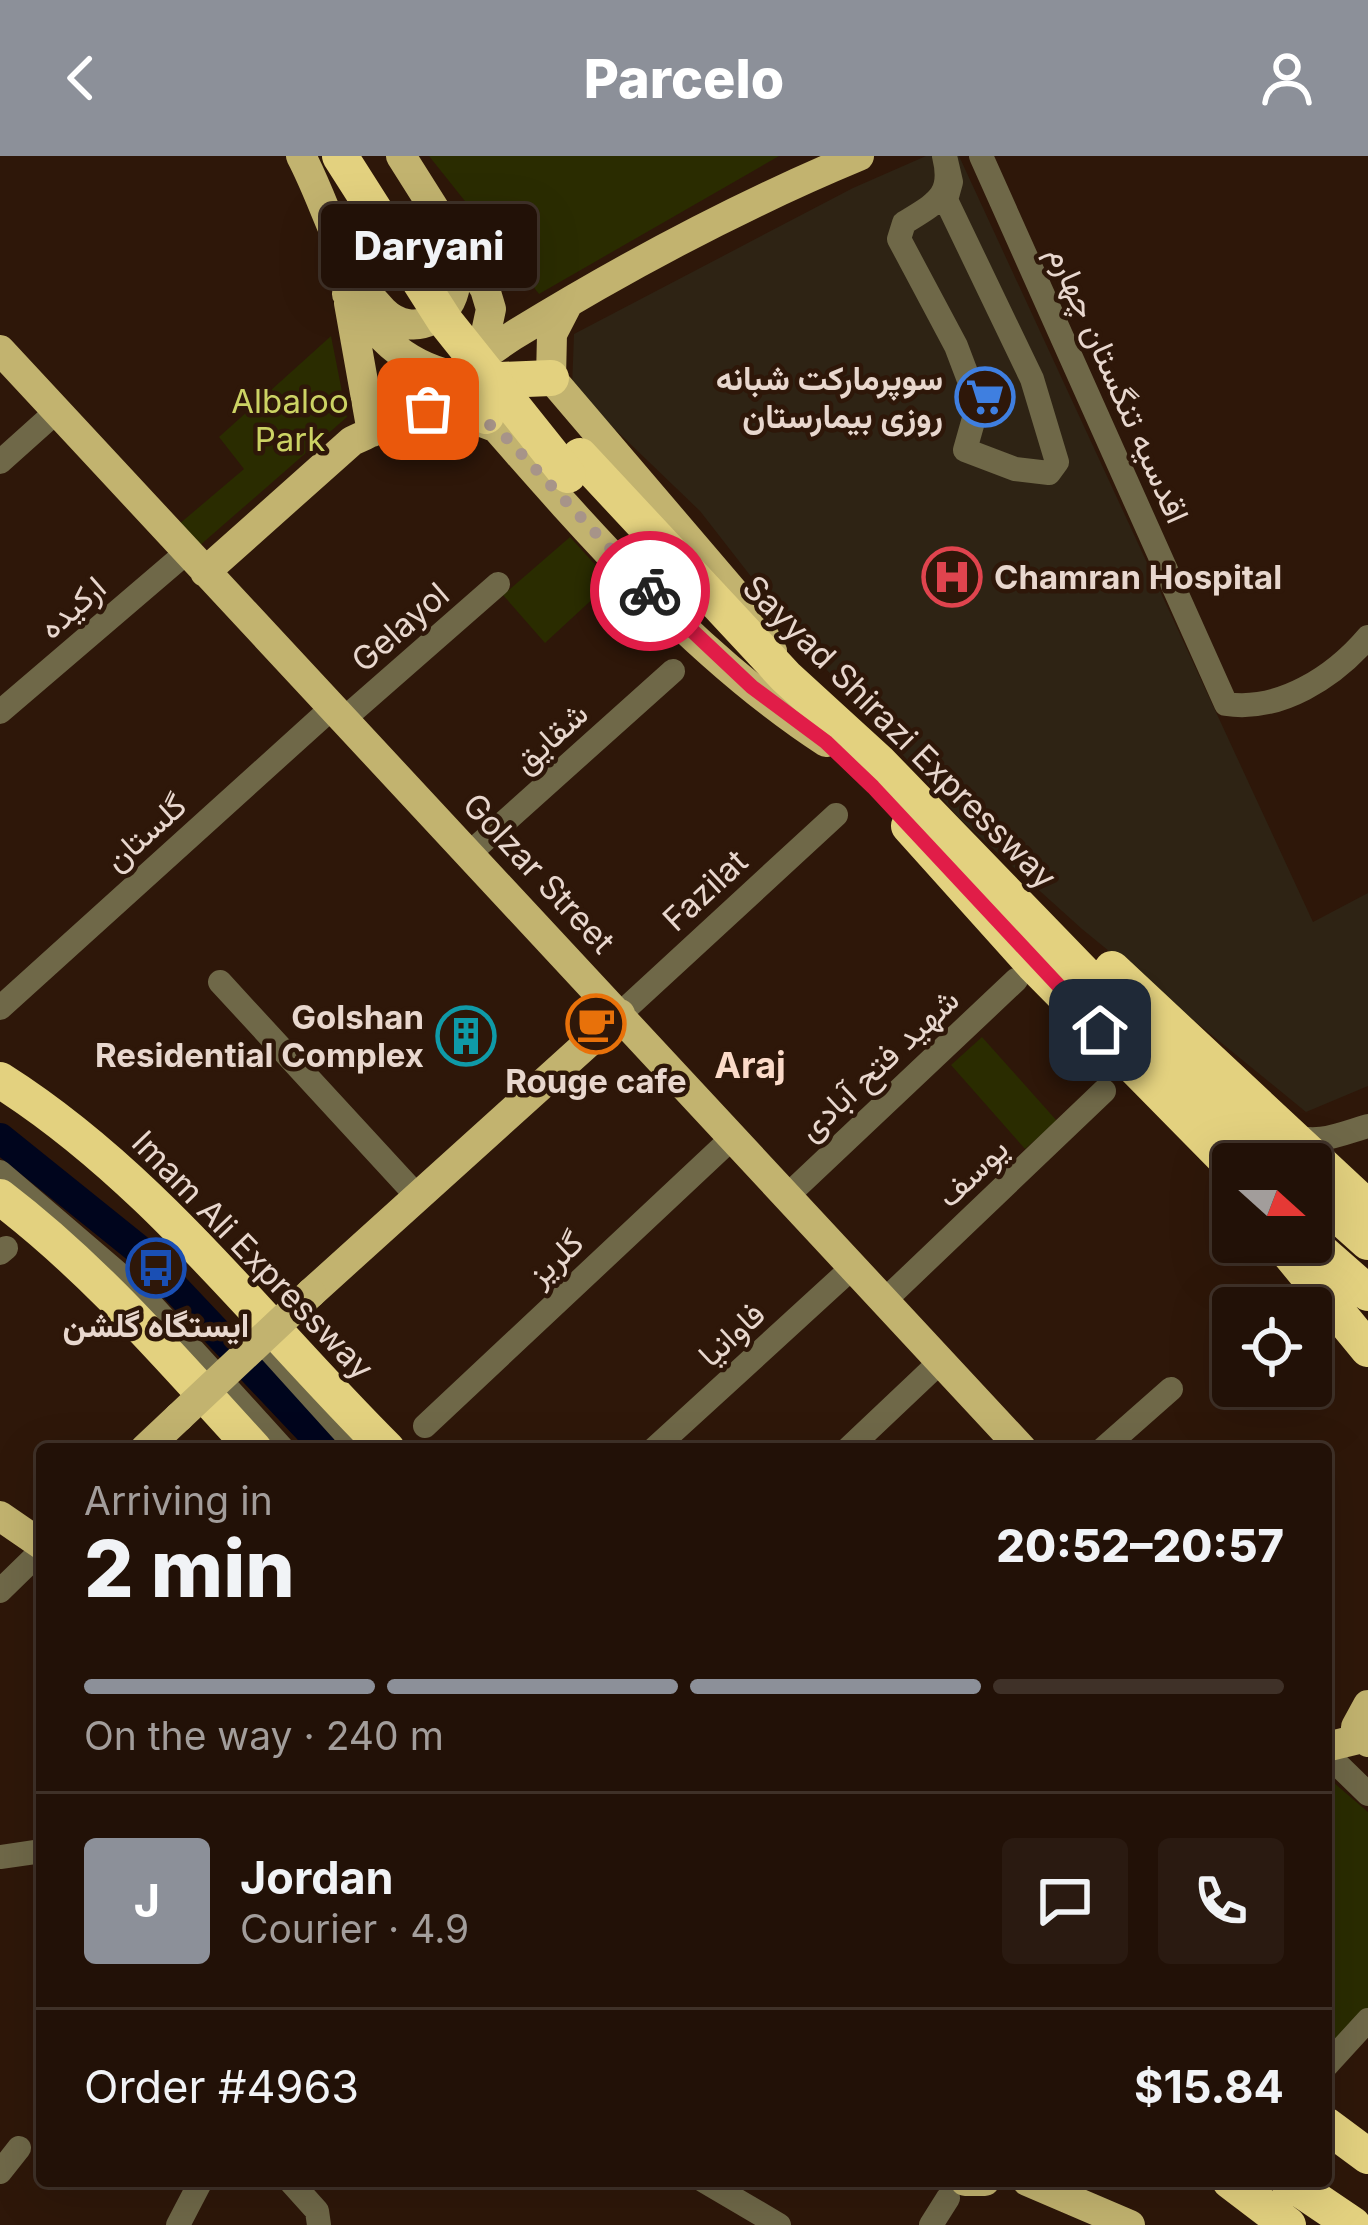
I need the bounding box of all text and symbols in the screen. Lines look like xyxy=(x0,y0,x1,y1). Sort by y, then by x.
icon: back xyxy=(48,45,114,111)
icon: person xyxy=(1254,45,1320,111)
text: Parcelo xyxy=(584,46,784,111)
callout: Daryani xyxy=(320,205,536,289)
text: Daryani xyxy=(354,222,504,269)
street label: اقدسیه تنگستان چهارم xyxy=(1037,239,1198,530)
pin xyxy=(377,358,479,460)
place label: سوپرمارکت شبانه روزی بیمارستان xyxy=(716,358,943,437)
supermarket icon: سوپرمارکت شبانه روزی بیمارستان xyxy=(954,366,1016,428)
icon: bag xyxy=(395,376,461,442)
park label: Albaloo Park xyxy=(231,381,349,459)
courier xyxy=(590,531,710,651)
hospital icon: Chamran Hospital xyxy=(921,546,983,608)
place label: Chamran Hospital xyxy=(994,557,1282,597)
icon: bike xyxy=(617,558,683,624)
street label: ارکیده xyxy=(30,567,114,648)
street label: Sayyad Shirazi Expressway xyxy=(735,567,1065,897)
street label: Gelayol xyxy=(343,574,457,680)
street label: شقایق xyxy=(504,693,596,781)
street label: گلستان xyxy=(96,785,194,879)
street label: Golzar Street xyxy=(455,785,623,961)
street label: Fazilat xyxy=(655,841,756,939)
street label: شهید فتح آبادی xyxy=(789,979,969,1151)
pin xyxy=(1049,979,1151,1081)
cafe icon: Rouge cafe xyxy=(565,993,627,1055)
place label: Golshan Residential Complex xyxy=(95,997,424,1075)
icon: home xyxy=(1067,997,1133,1063)
building icon: Golshan Residential Complex xyxy=(435,1005,497,1067)
district label: Araj xyxy=(714,1043,786,1087)
place label: Rouge cafe xyxy=(505,1061,687,1101)
street label: Imam Ali Expressway xyxy=(124,1122,382,1388)
street label: یوسف xyxy=(928,1129,1017,1216)
north arrow xyxy=(1212,1143,1332,1263)
map controls xyxy=(1212,1143,1332,1407)
street label: گلریز xyxy=(518,1222,592,1295)
bus stop icon: ایستگاه گلشن xyxy=(125,1237,187,1299)
button: locate xyxy=(1212,1287,1332,1407)
street label: فاوانیا xyxy=(690,1293,773,1375)
place label: ایستگاه گلشن xyxy=(63,1305,249,1346)
text: Arriving in xyxy=(84,1477,273,1524)
text: 20:52–20:57 xyxy=(996,1518,1284,1573)
text: 2 min xyxy=(84,1521,295,1616)
text: On the way · 240 m xyxy=(84,1712,444,1759)
button: chat xyxy=(1002,1838,1128,1964)
button: phone xyxy=(1158,1838,1284,1964)
text: Jordan xyxy=(240,1850,394,1905)
text: J xyxy=(134,1873,160,1928)
text: Courier · 4.9 xyxy=(240,1905,469,1952)
text: Order #4963 xyxy=(84,2059,359,2114)
text: $15.84 xyxy=(1134,2059,1284,2114)

